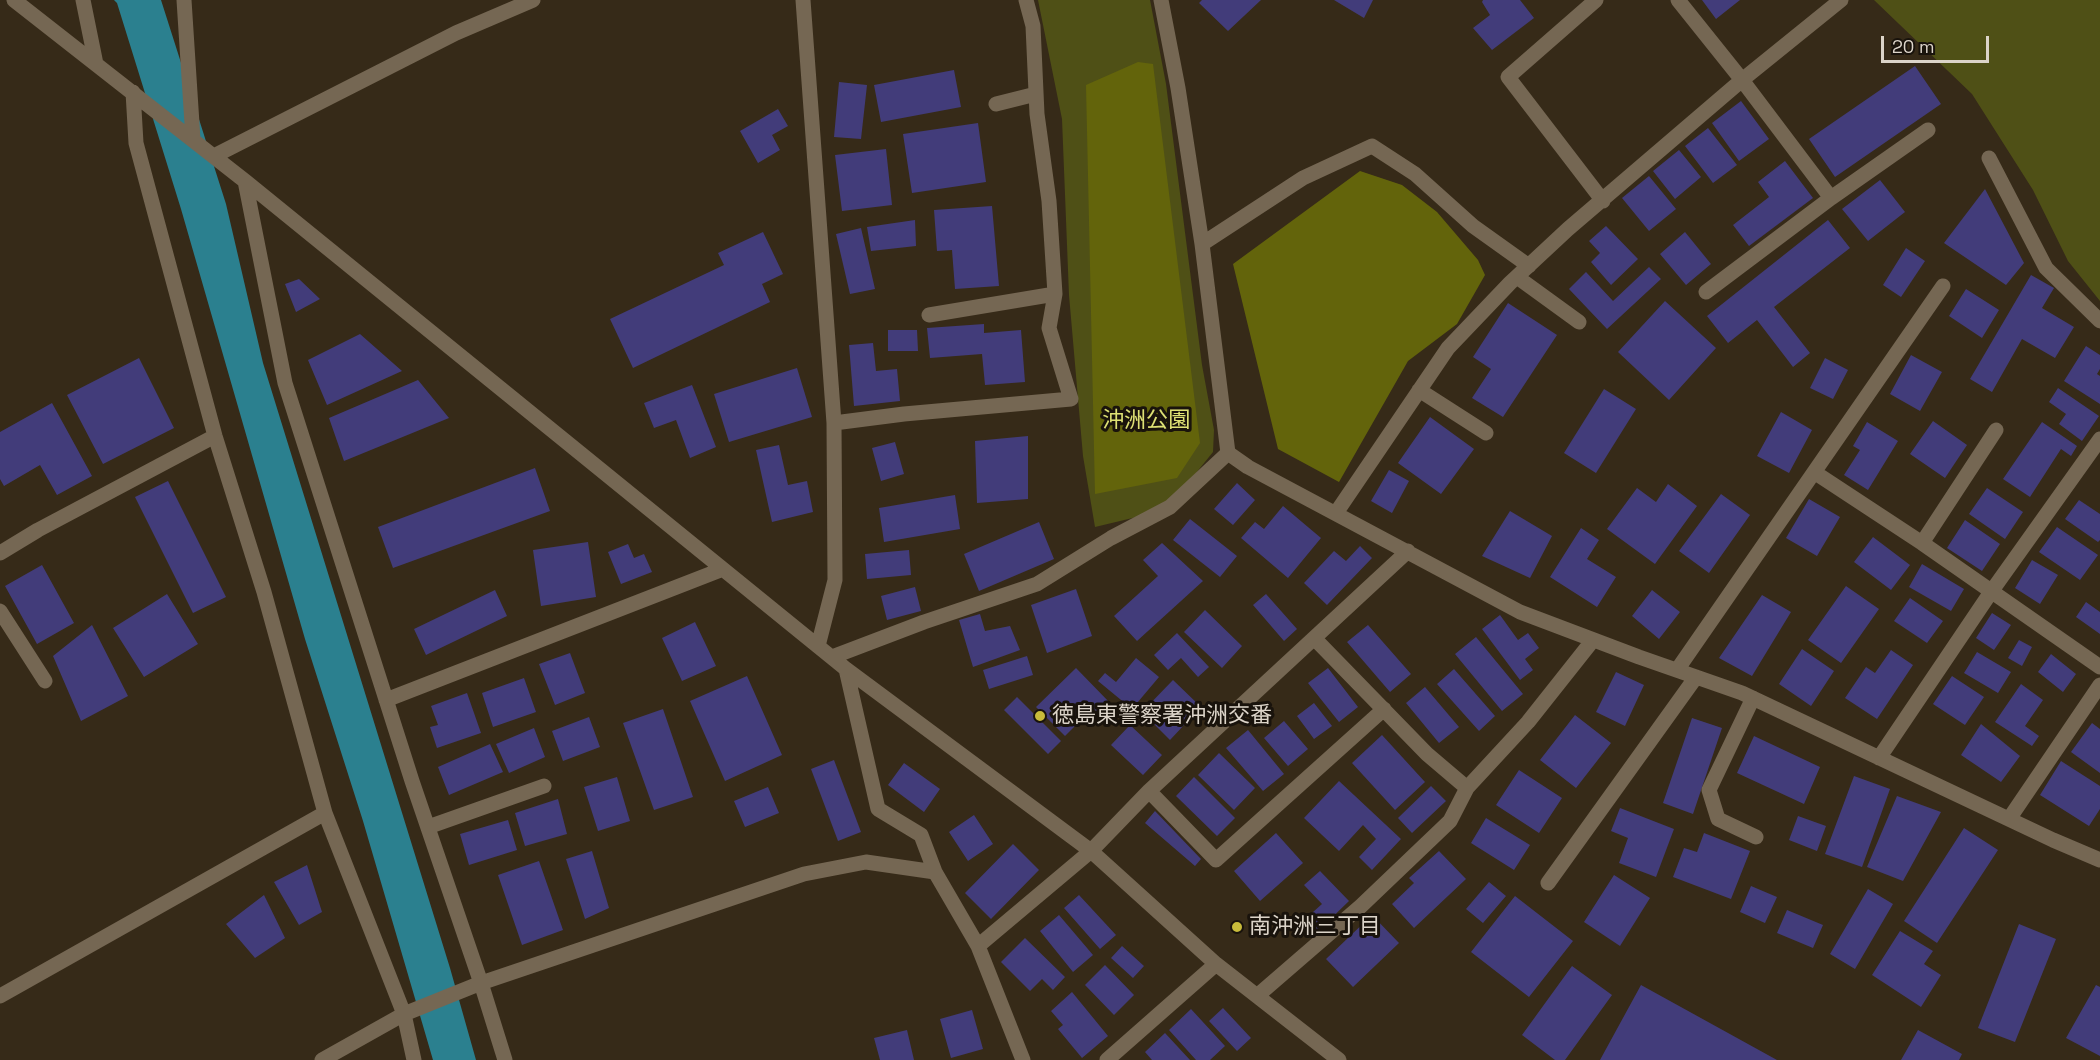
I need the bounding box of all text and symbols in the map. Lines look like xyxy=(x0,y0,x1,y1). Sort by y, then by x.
scale bar xyxy=(1884,24,1992,62)
text: 20 m xyxy=(1892,35,1935,58)
park label: 沖洲公園 xyxy=(1102,408,1190,434)
place label: 徳島東警察署沖洲交番 xyxy=(1052,703,1272,729)
marker: 徳島東警察署沖洲交番 xyxy=(1033,709,1047,723)
place label: 南沖洲三丁目 xyxy=(1249,914,1381,940)
marker: 南沖洲三丁目 xyxy=(1230,920,1244,934)

